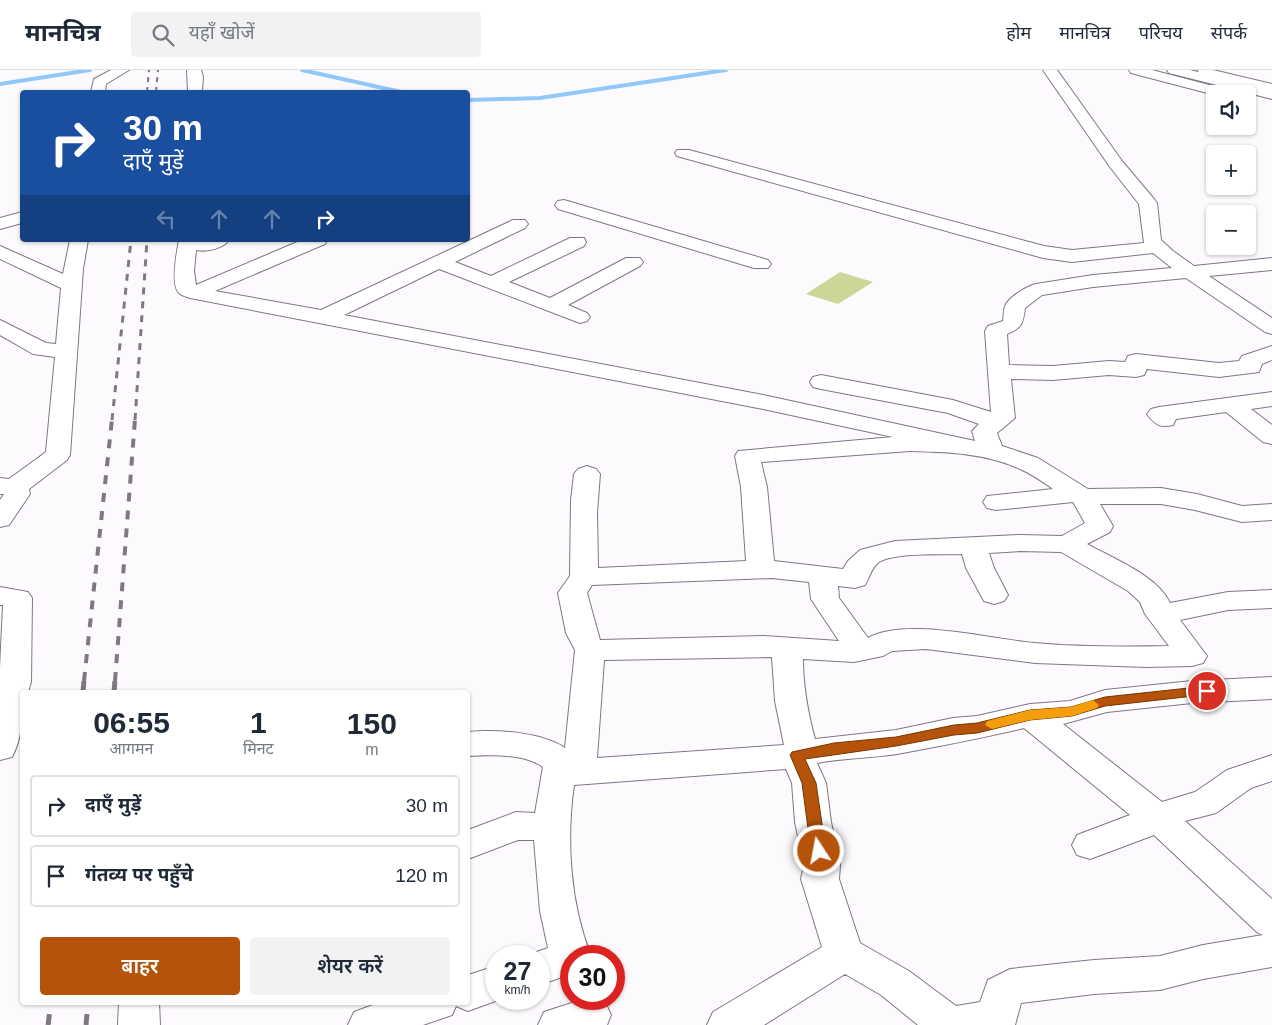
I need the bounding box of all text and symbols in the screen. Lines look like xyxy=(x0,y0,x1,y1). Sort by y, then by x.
search box xyxy=(131,12,481,57)
text: मानचित्र xyxy=(25,19,101,46)
icon: search xyxy=(149,21,177,49)
text: यहाँ खोजें xyxy=(189,22,255,43)
text: होम xyxy=(1006,23,1031,43)
text: मानचित्र xyxy=(1059,23,1111,43)
text: परिचय xyxy=(1139,23,1183,43)
text: संपर्क xyxy=(1211,23,1247,43)
map controls xyxy=(1206,85,1256,255)
button: sound xyxy=(1206,85,1256,135)
text: 30 m xyxy=(123,108,203,147)
icon: right xyxy=(40,110,105,175)
button: + xyxy=(1206,145,1256,195)
text: दाएँ मुड़ें xyxy=(123,149,184,174)
icon: left xyxy=(152,205,180,233)
icon: ahead xyxy=(205,205,233,233)
icon: ahead xyxy=(258,205,286,233)
icon: right xyxy=(311,205,339,233)
button: − xyxy=(1206,205,1256,255)
pin xyxy=(1186,670,1228,712)
icon: arrive xyxy=(1193,677,1221,705)
text: 06:55 xyxy=(93,706,170,739)
text: 1 xyxy=(250,706,267,739)
text: 150 xyxy=(347,707,397,740)
text: आगमन xyxy=(110,740,153,757)
text: मिनट xyxy=(243,740,274,757)
text: m xyxy=(365,741,378,758)
icon: right xyxy=(42,792,70,820)
text: दाएँ मुड़ें xyxy=(85,794,141,815)
text: 30 m xyxy=(406,795,448,816)
position arrow xyxy=(792,824,844,876)
icon: arrive xyxy=(42,862,70,890)
text: गंतव्य पर पहुँचे xyxy=(85,864,193,885)
text: 120 m xyxy=(395,865,448,886)
button: बाहर xyxy=(40,937,240,995)
button: शेयर करें xyxy=(250,937,450,995)
speed limit sign: 30 xyxy=(560,945,625,1010)
text: 27 xyxy=(504,957,531,985)
text: km/h xyxy=(504,983,531,997)

